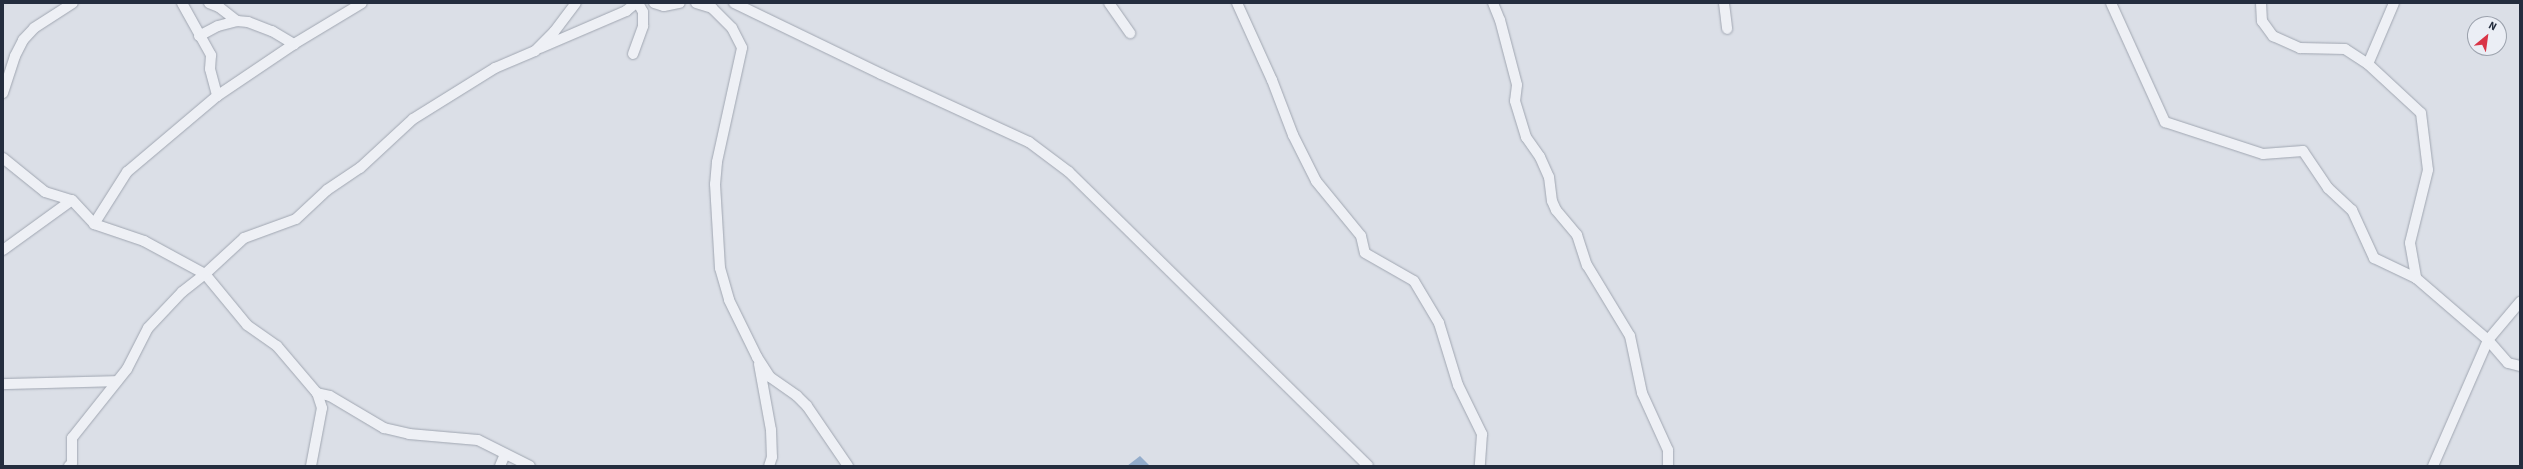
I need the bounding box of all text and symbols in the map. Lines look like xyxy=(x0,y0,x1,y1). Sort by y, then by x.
north arrow xyxy=(2467,16,2507,56)
text: N xyxy=(2486,18,2499,34)

